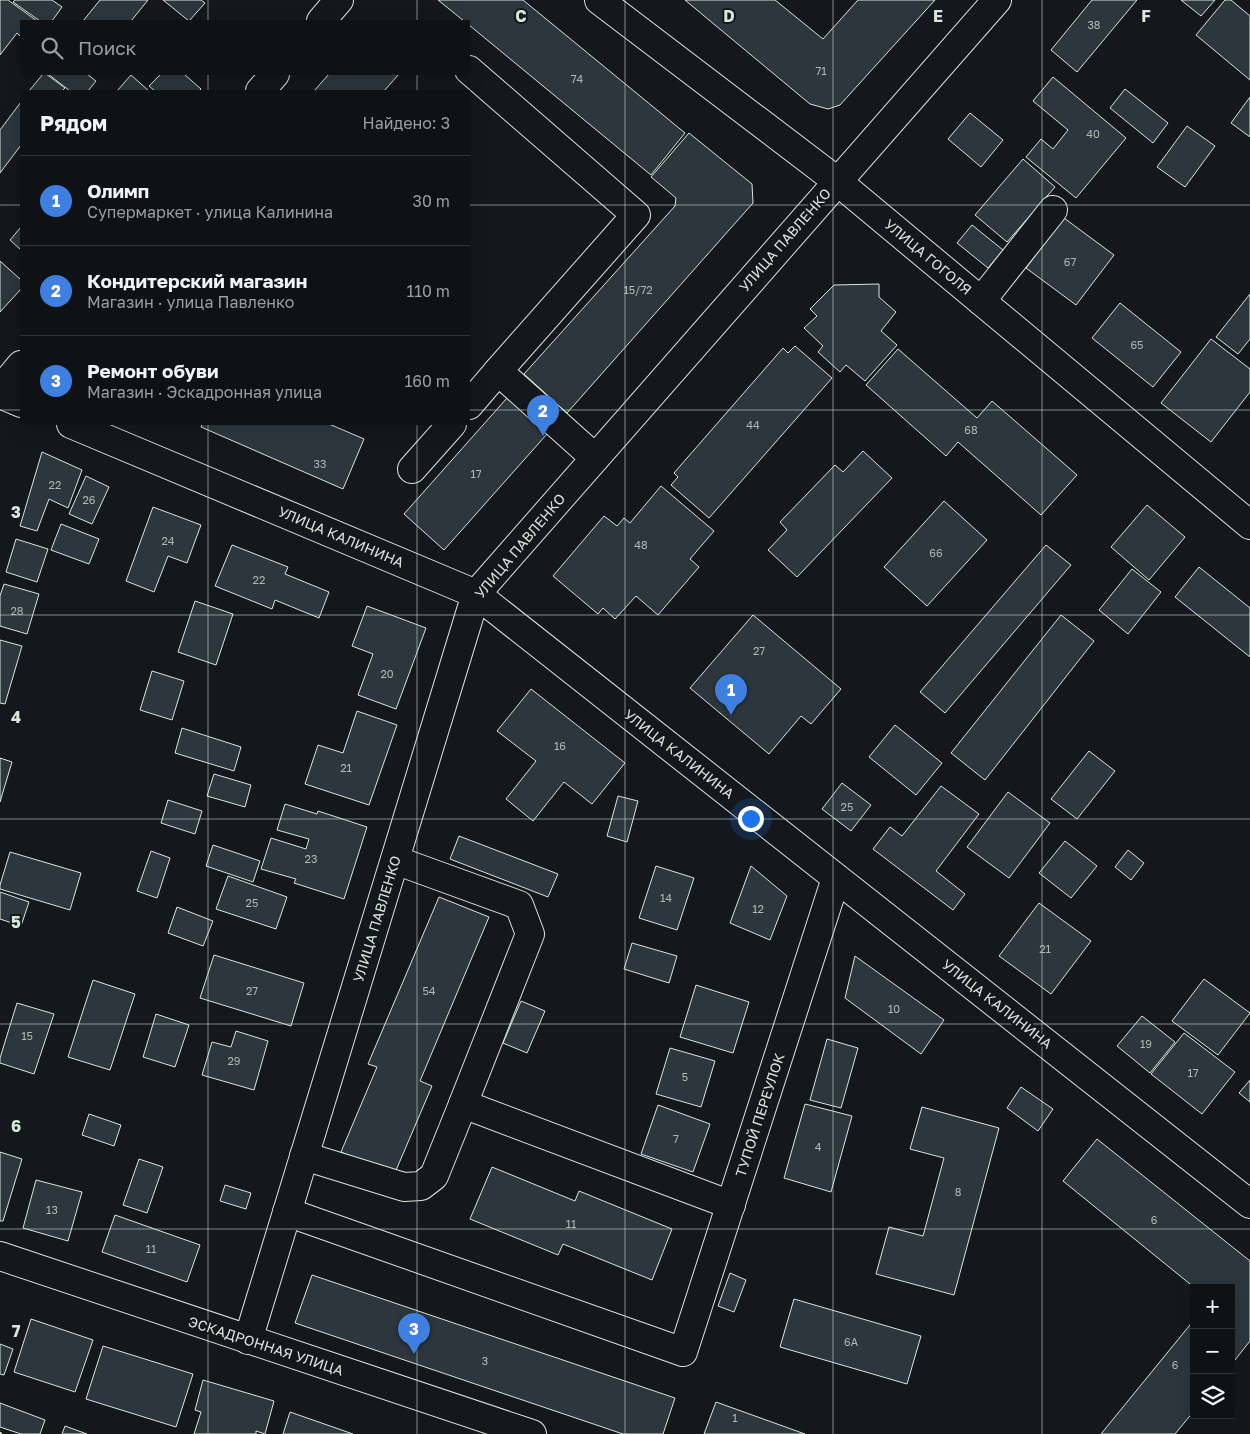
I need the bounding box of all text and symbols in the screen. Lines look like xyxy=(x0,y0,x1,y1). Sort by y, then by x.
text: C xyxy=(515,6,527,26)
text: D xyxy=(723,6,735,26)
text: E xyxy=(933,6,943,26)
text: F xyxy=(1141,6,1151,26)
house number: 38 xyxy=(1087,18,1101,31)
search box xyxy=(20,20,470,75)
icon: search xyxy=(38,34,66,62)
text: Поиск xyxy=(78,36,137,59)
house number: 71 xyxy=(815,64,827,77)
house number: 74 xyxy=(571,72,584,85)
text: Рядом xyxy=(40,110,107,136)
text: Найдено: 3 xyxy=(363,113,450,133)
house number: 40 xyxy=(1086,127,1100,140)
text: Олимп xyxy=(87,179,149,202)
street label: УЛИЦА ПАВЛЕНКО xyxy=(735,184,834,295)
text: 1 xyxy=(52,191,60,211)
text: 30 m xyxy=(413,191,450,211)
text: Супермаркет · улица Калинина xyxy=(87,202,333,222)
street label: УЛИЦА ГОГОЛЯ xyxy=(881,215,975,298)
house number: 67 xyxy=(1064,255,1076,268)
text: Кондитерский магазин xyxy=(87,269,307,292)
text: 2 xyxy=(51,281,61,301)
text: 110 m xyxy=(406,281,450,301)
house number: 15/72 xyxy=(623,283,653,296)
text: Магазин · улица Павленко xyxy=(87,292,294,312)
house number: 65 xyxy=(1130,338,1144,351)
text: Ремонт обуви xyxy=(87,359,219,382)
text: 3 xyxy=(51,371,61,391)
text: 160 m xyxy=(404,371,450,391)
text: Магазин · Эскадронная улица xyxy=(87,382,322,402)
pin: 2 xyxy=(527,395,559,436)
house number: 44 xyxy=(746,418,760,431)
house number: 68 xyxy=(964,423,978,436)
house number: 33 xyxy=(314,457,326,470)
house number: 17 xyxy=(470,467,482,480)
house number: 22 xyxy=(49,478,61,491)
street label: УЛИЦА ПАВЛЕНКО xyxy=(471,490,568,602)
house number: 26 xyxy=(82,493,96,506)
text: 3 xyxy=(11,502,21,522)
street label: УЛИЦА КАЛИНИНА xyxy=(276,502,407,571)
house number: 24 xyxy=(161,534,175,547)
house number: 48 xyxy=(634,538,648,551)
house number: 66 xyxy=(929,546,943,559)
house number: 22 xyxy=(253,573,265,586)
house number: 28 xyxy=(10,604,24,617)
house number: 27 xyxy=(753,644,765,657)
house number: 20 xyxy=(380,667,394,680)
pin: 1 xyxy=(715,674,747,715)
street label: УЛИЦА КАЛИНИНА xyxy=(621,705,738,802)
text: 4 xyxy=(11,707,21,727)
house number: 16 xyxy=(554,739,566,752)
house number: 21 xyxy=(340,761,352,774)
house number: 25 xyxy=(841,800,853,813)
your location xyxy=(738,806,764,832)
house number: 23 xyxy=(305,852,317,865)
street label: УЛИЦА ПАВЛЕНКО xyxy=(349,853,404,984)
house number: 14 xyxy=(660,891,672,904)
house number: 25 xyxy=(246,896,258,909)
house number: 12 xyxy=(752,902,764,915)
text: 5 xyxy=(11,912,21,932)
house number: 21 xyxy=(1039,942,1051,955)
street label: УЛИЦА КАЛИНИНА xyxy=(939,955,1056,1052)
house number: 27 xyxy=(246,984,258,997)
house number: 54 xyxy=(422,984,436,997)
house number: 10 xyxy=(888,1002,900,1015)
house number: 15 xyxy=(21,1029,33,1042)
house number: 19 xyxy=(1140,1037,1152,1050)
street label: ТУПОЙ ПЕРЕУЛОК xyxy=(731,1051,788,1179)
house number: 29 xyxy=(227,1054,241,1067)
house number: 17 xyxy=(1187,1066,1199,1079)
house number: 5 xyxy=(682,1070,688,1083)
text: 6 xyxy=(11,1116,21,1136)
house number: 7 xyxy=(673,1132,679,1145)
house number: 4 xyxy=(815,1140,822,1153)
house number: 8 xyxy=(955,1185,962,1198)
house number: 13 xyxy=(46,1203,58,1216)
house number: 6 xyxy=(1151,1213,1158,1226)
house number: 11 xyxy=(566,1217,576,1230)
house number: 11 xyxy=(146,1242,156,1255)
map controls xyxy=(1190,1284,1235,1419)
button: + xyxy=(1190,1284,1235,1329)
street label: ЭСКАДРОННАЯ УЛИЦА xyxy=(186,1312,346,1379)
pin: 3 xyxy=(398,1313,430,1354)
text: 7 xyxy=(12,1321,21,1341)
button: − xyxy=(1190,1329,1235,1374)
house number: 6А xyxy=(844,1335,859,1348)
house number: 3 xyxy=(482,1354,488,1367)
house number: 6 xyxy=(1172,1358,1179,1371)
button: layers xyxy=(1190,1374,1235,1419)
house number: 1 xyxy=(732,1411,738,1424)

